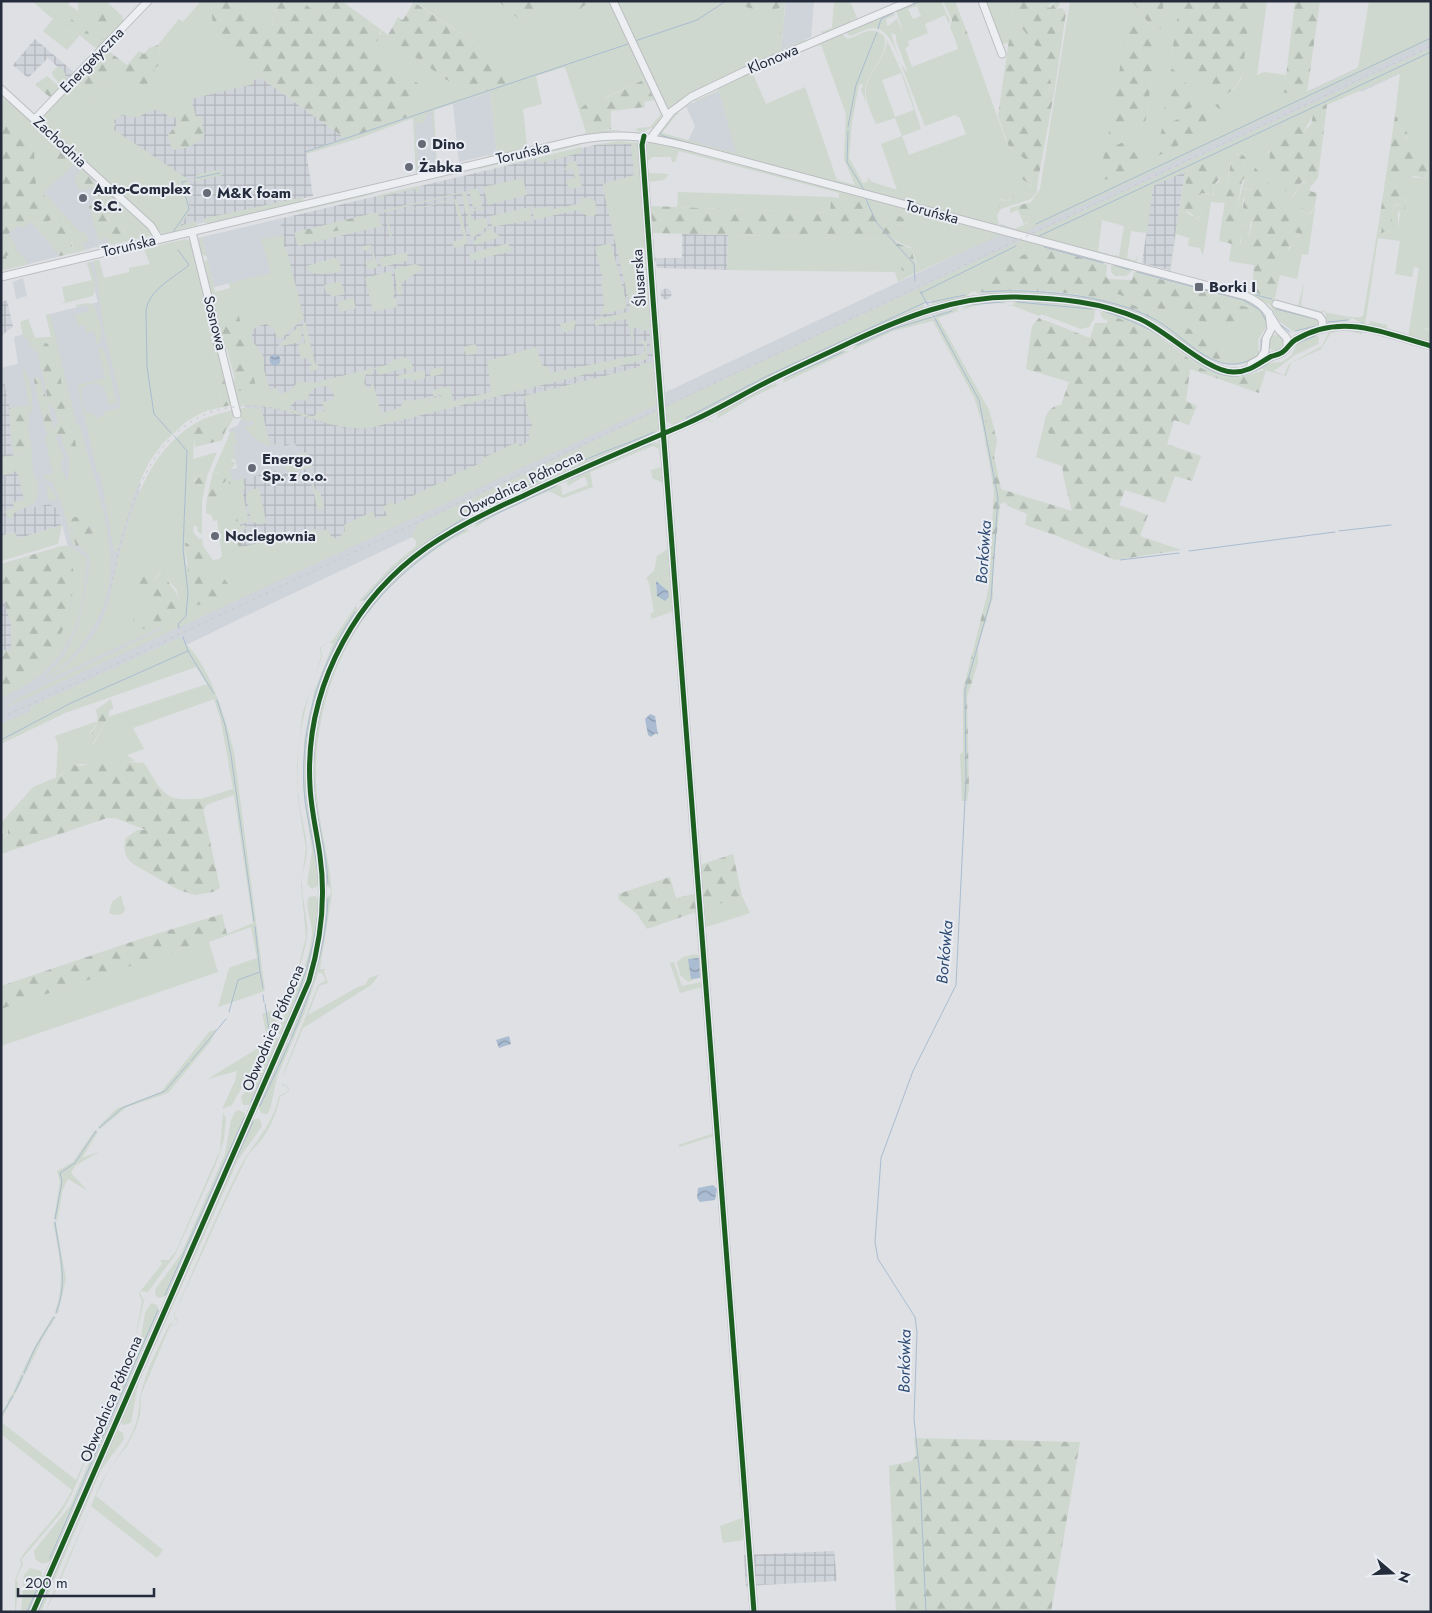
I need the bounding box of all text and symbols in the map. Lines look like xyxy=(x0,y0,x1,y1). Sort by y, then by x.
street label: Energetyczna xyxy=(55,22,129,98)
street label: Klonowa xyxy=(744,38,802,80)
street label: Zachodnia xyxy=(28,111,92,173)
place label: Dino xyxy=(432,133,465,155)
street label: Toruńska xyxy=(494,136,552,170)
marker: Dino xyxy=(416,138,428,150)
place label: Żabka xyxy=(419,156,462,178)
marker: Żabka xyxy=(403,161,415,173)
place label: Auto-Complex S.C. xyxy=(92,178,191,217)
place label: M&K foam xyxy=(217,182,291,204)
marker: M&K foam xyxy=(201,187,213,199)
marker: Auto-Complex S.C. xyxy=(77,192,89,204)
street label: Toruńska xyxy=(903,194,961,230)
street label: Toruńska xyxy=(100,229,158,263)
street label: Ślusarska xyxy=(626,248,652,308)
place label: Borki I xyxy=(1209,276,1256,298)
marker: Borki I xyxy=(1193,281,1205,293)
street label: Sosnowa xyxy=(198,293,232,353)
street label: Obwodnica Północna xyxy=(455,444,587,524)
place label: Energo Sp. z o.o. xyxy=(262,448,327,487)
marker: Energo Sp. z o.o. xyxy=(246,462,258,474)
water label: Borkówka xyxy=(970,519,997,585)
place label: Noclegownia xyxy=(225,525,316,547)
marker: Noclegownia xyxy=(209,530,221,542)
water label: Borkówka xyxy=(930,919,959,985)
street label: Obwodnica Północna xyxy=(236,961,310,1095)
water label: Borkówka xyxy=(892,1329,917,1393)
street label: Obwodnica Północna xyxy=(74,1332,148,1466)
north arrow xyxy=(1367,1548,1417,1598)
scale bar xyxy=(18,1566,154,1598)
text: N xyxy=(1393,1569,1416,1586)
text: 200 m xyxy=(25,1572,68,1594)

